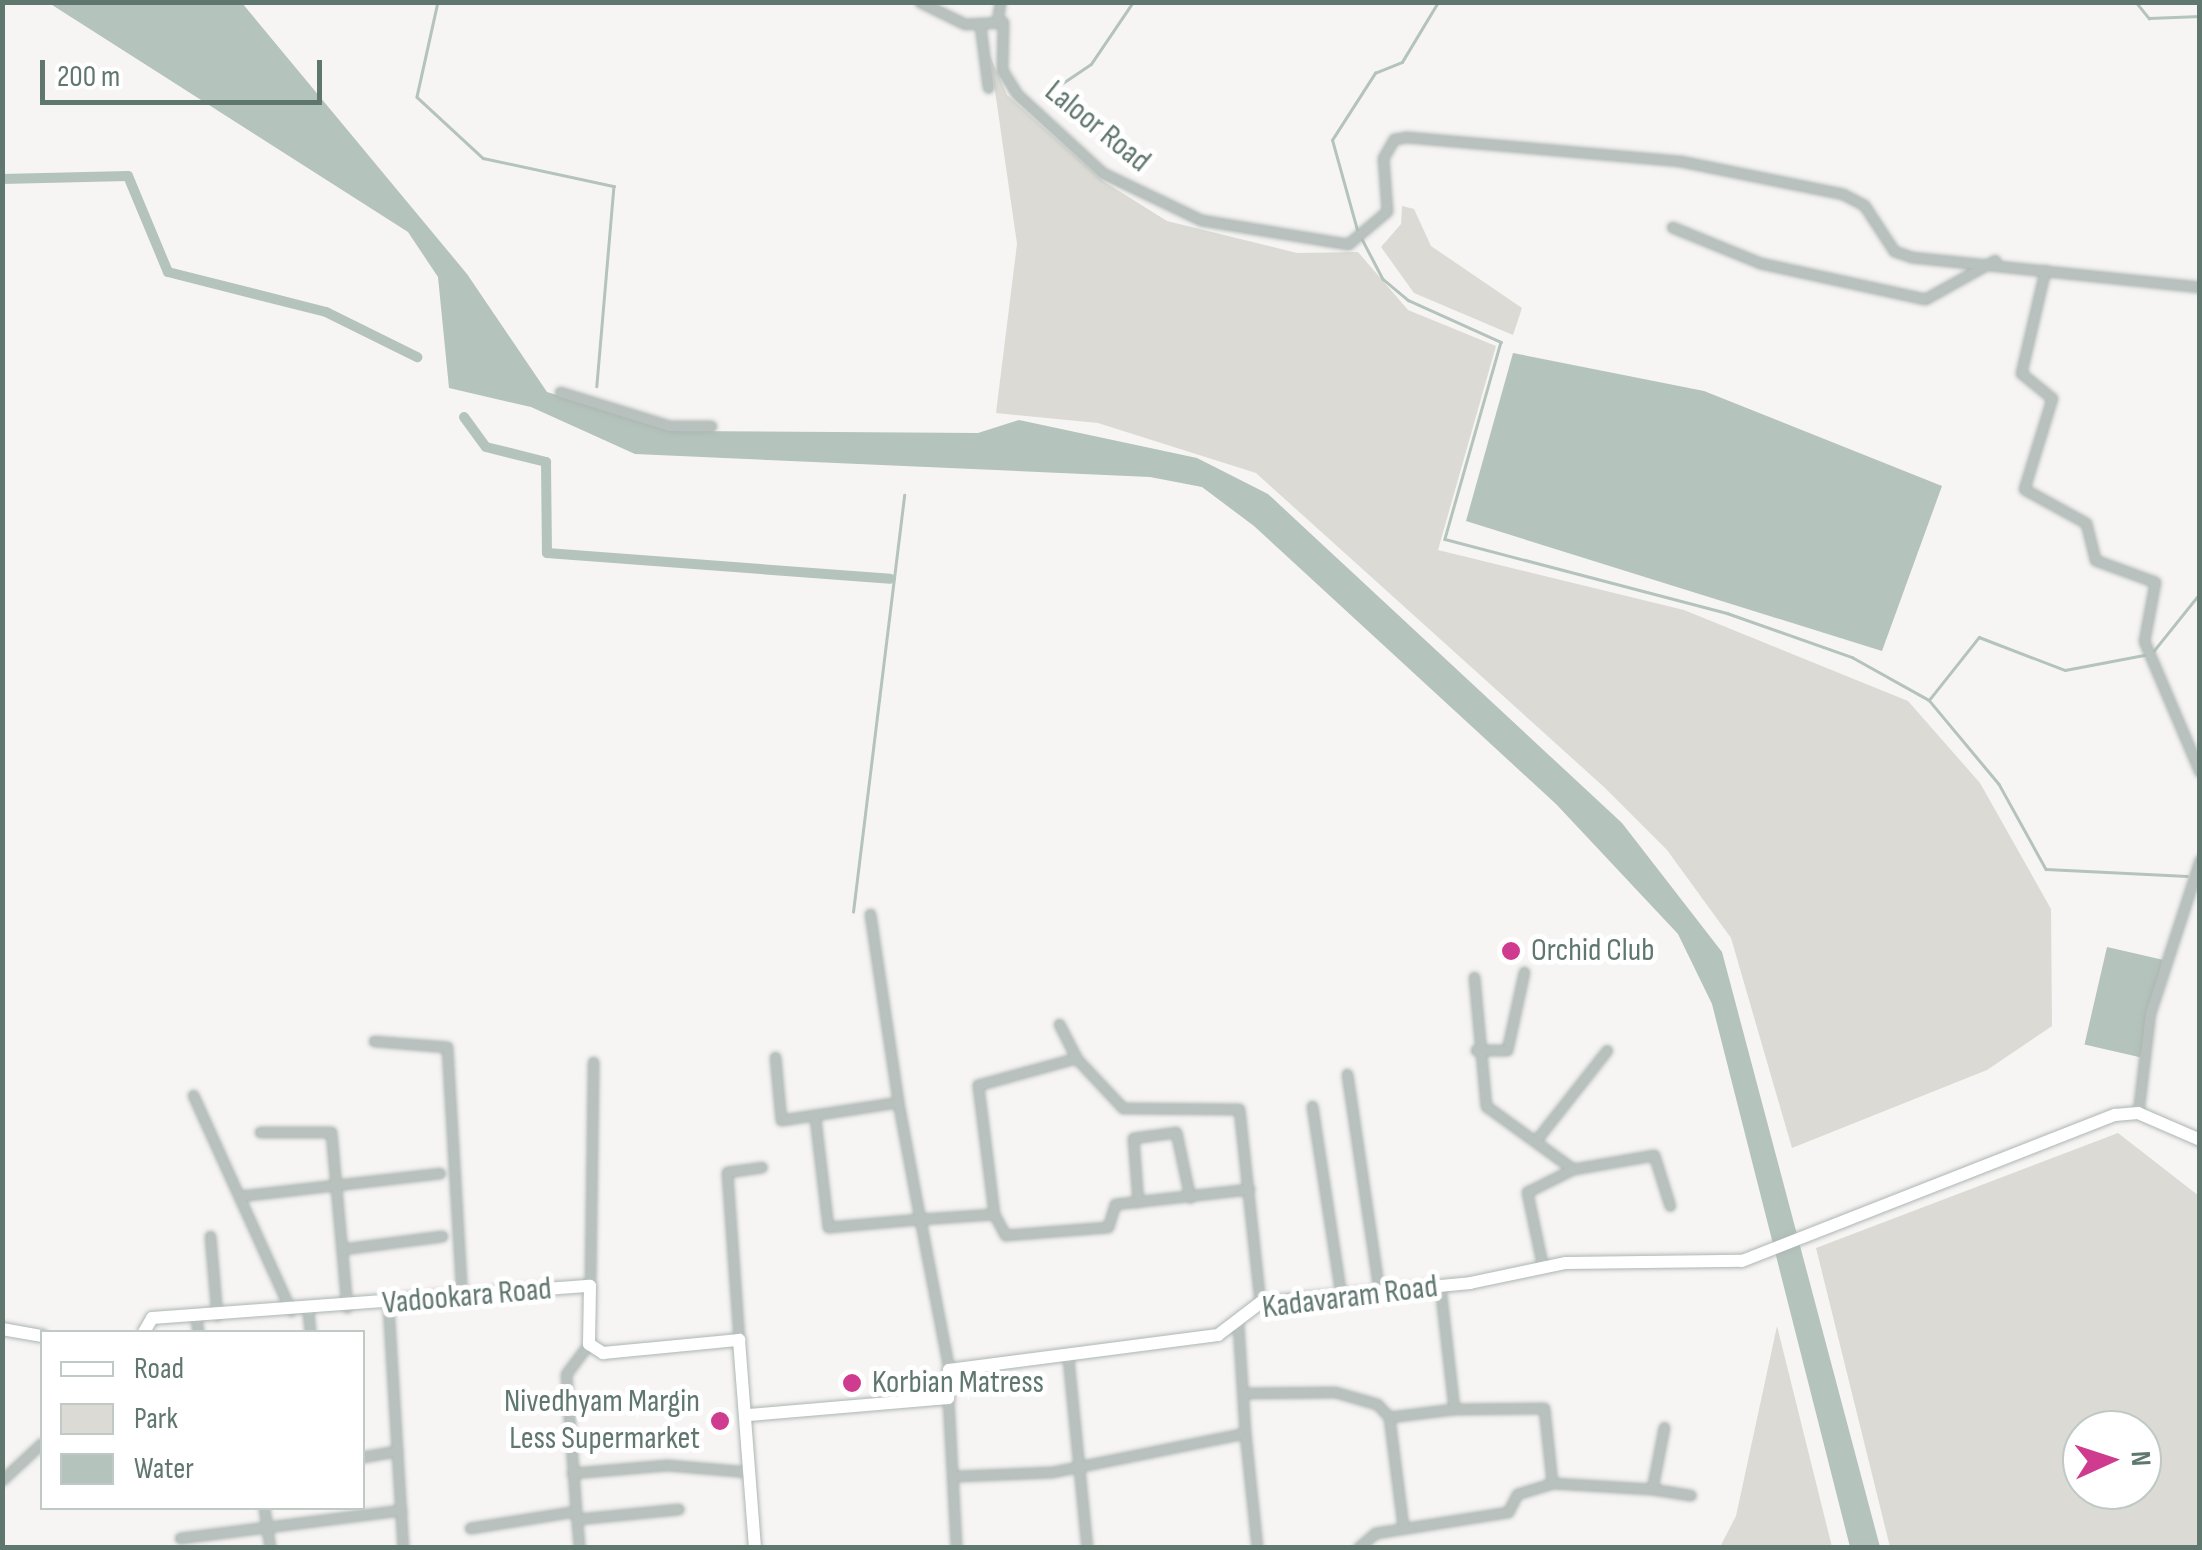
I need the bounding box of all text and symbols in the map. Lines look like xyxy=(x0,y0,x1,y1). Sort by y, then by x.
scale bar xyxy=(45,40,328,102)
text: 200 m xyxy=(57,59,120,95)
street label: Laloor Road xyxy=(1037,73,1157,181)
place label: Orchid Club xyxy=(1531,932,1654,970)
marker: Orchid Club xyxy=(1500,940,1522,962)
street label: Kadavaram Road xyxy=(1260,1268,1440,1328)
street label: Vadookara Road xyxy=(381,1270,553,1324)
legend xyxy=(40,1330,365,1510)
text: Road xyxy=(134,1351,184,1387)
place label: Korbian Matress xyxy=(872,1364,1044,1402)
marker: Korbian Matress xyxy=(841,1372,863,1394)
place label: Nivedhyam Margin Less Supermarket xyxy=(504,1384,700,1459)
text: Park xyxy=(134,1401,178,1437)
marker: Nivedhyam Margin Less Supermarket xyxy=(709,1410,731,1432)
north arrow xyxy=(2062,1410,2162,1510)
text: N xyxy=(2124,1450,2157,1467)
text: Water xyxy=(134,1451,194,1487)

